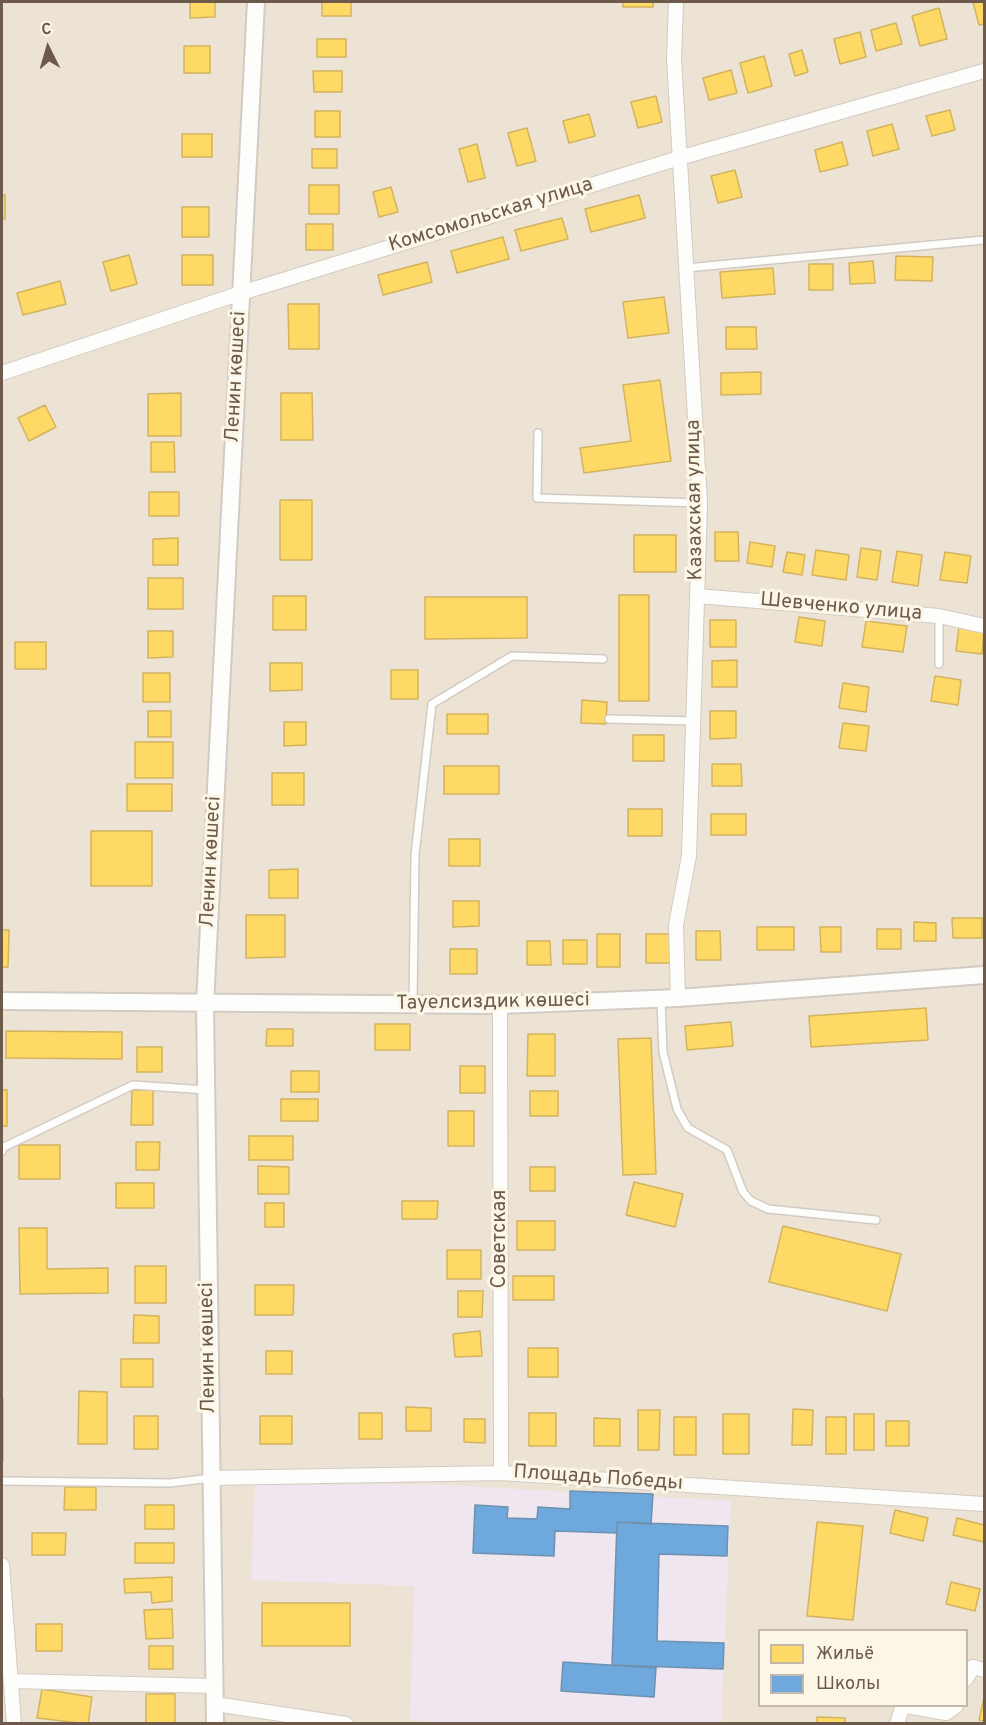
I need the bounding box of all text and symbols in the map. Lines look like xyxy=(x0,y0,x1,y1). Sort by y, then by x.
north arrow xyxy=(18,18,78,78)
text: С xyxy=(40,20,52,40)
street label: Комсомольская улица xyxy=(386,174,596,258)
street label: Ленин көшесі xyxy=(222,311,252,443)
street label: Казахская улица xyxy=(683,419,709,581)
street label: Шевченко улица xyxy=(759,589,923,627)
street label: Ленин көшесі xyxy=(197,796,227,928)
street label: Тауелсиздик көшесі xyxy=(396,989,590,1017)
street label: Советская xyxy=(489,1190,513,1288)
street label: Ленин көшесі xyxy=(196,1282,222,1414)
street label: Площадь Победы xyxy=(512,1461,684,1497)
legend xyxy=(758,1629,968,1707)
text: Жильё xyxy=(816,1643,874,1666)
text: Школы xyxy=(816,1673,880,1696)

